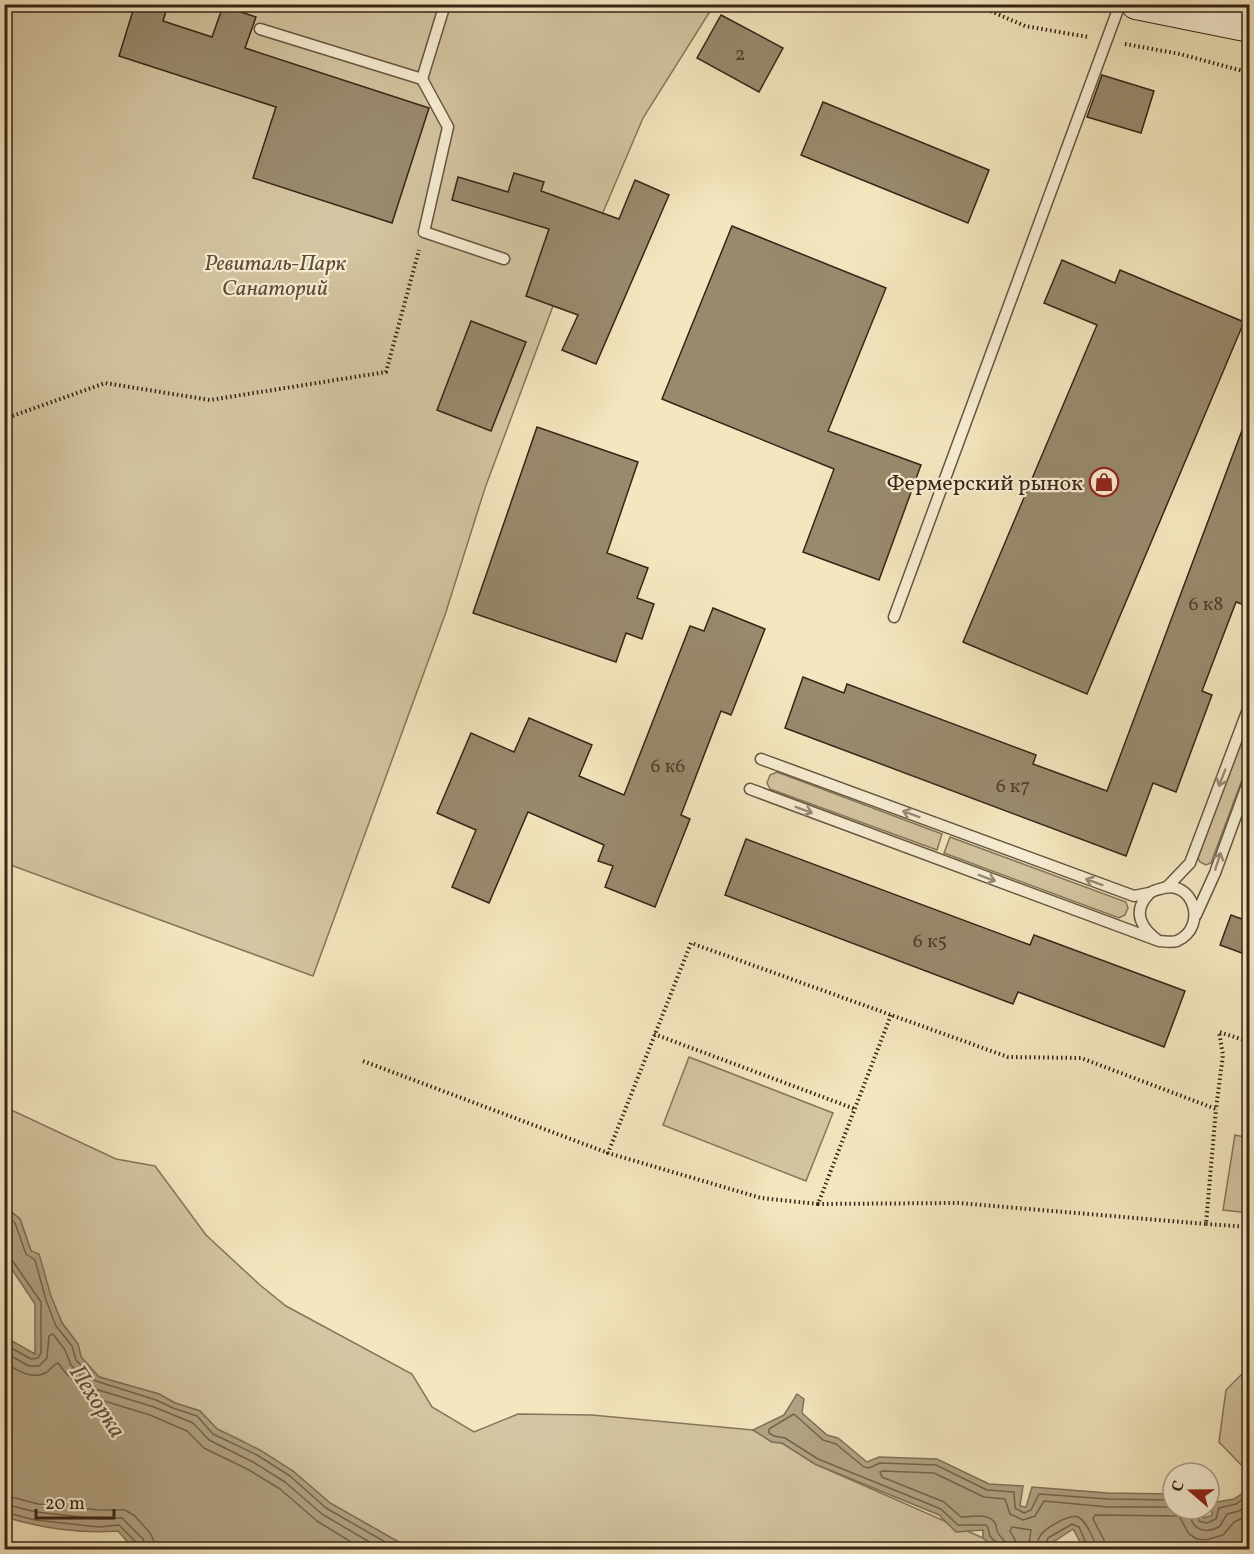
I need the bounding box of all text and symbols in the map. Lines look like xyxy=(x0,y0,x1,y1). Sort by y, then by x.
house number: 2 xyxy=(735,41,745,69)
park label: Ревиталь-Парк Санаторий xyxy=(204,249,346,305)
shop icon: Фермерский рынок xyxy=(1088,466,1120,498)
place label: Фермерский рынок xyxy=(887,469,1083,500)
house number: 6 к8 xyxy=(1189,591,1223,619)
house number: 6 к6 xyxy=(651,753,685,781)
one-way arrow xyxy=(1215,768,1226,787)
house number: 6 к7 xyxy=(996,773,1030,801)
one-way arrow xyxy=(795,805,813,816)
one-way arrow xyxy=(902,808,921,819)
one-way arrow xyxy=(1214,852,1225,871)
one-way arrow xyxy=(977,873,996,884)
one-way arrow xyxy=(1085,875,1104,886)
house number: 6 к5 xyxy=(913,928,947,956)
water label: Пехорка xyxy=(60,1359,133,1446)
north arrow xyxy=(1161,1461,1221,1521)
text: С xyxy=(1167,1478,1191,1495)
scale bar xyxy=(36,1482,114,1520)
text: 20 m xyxy=(45,1492,85,1517)

